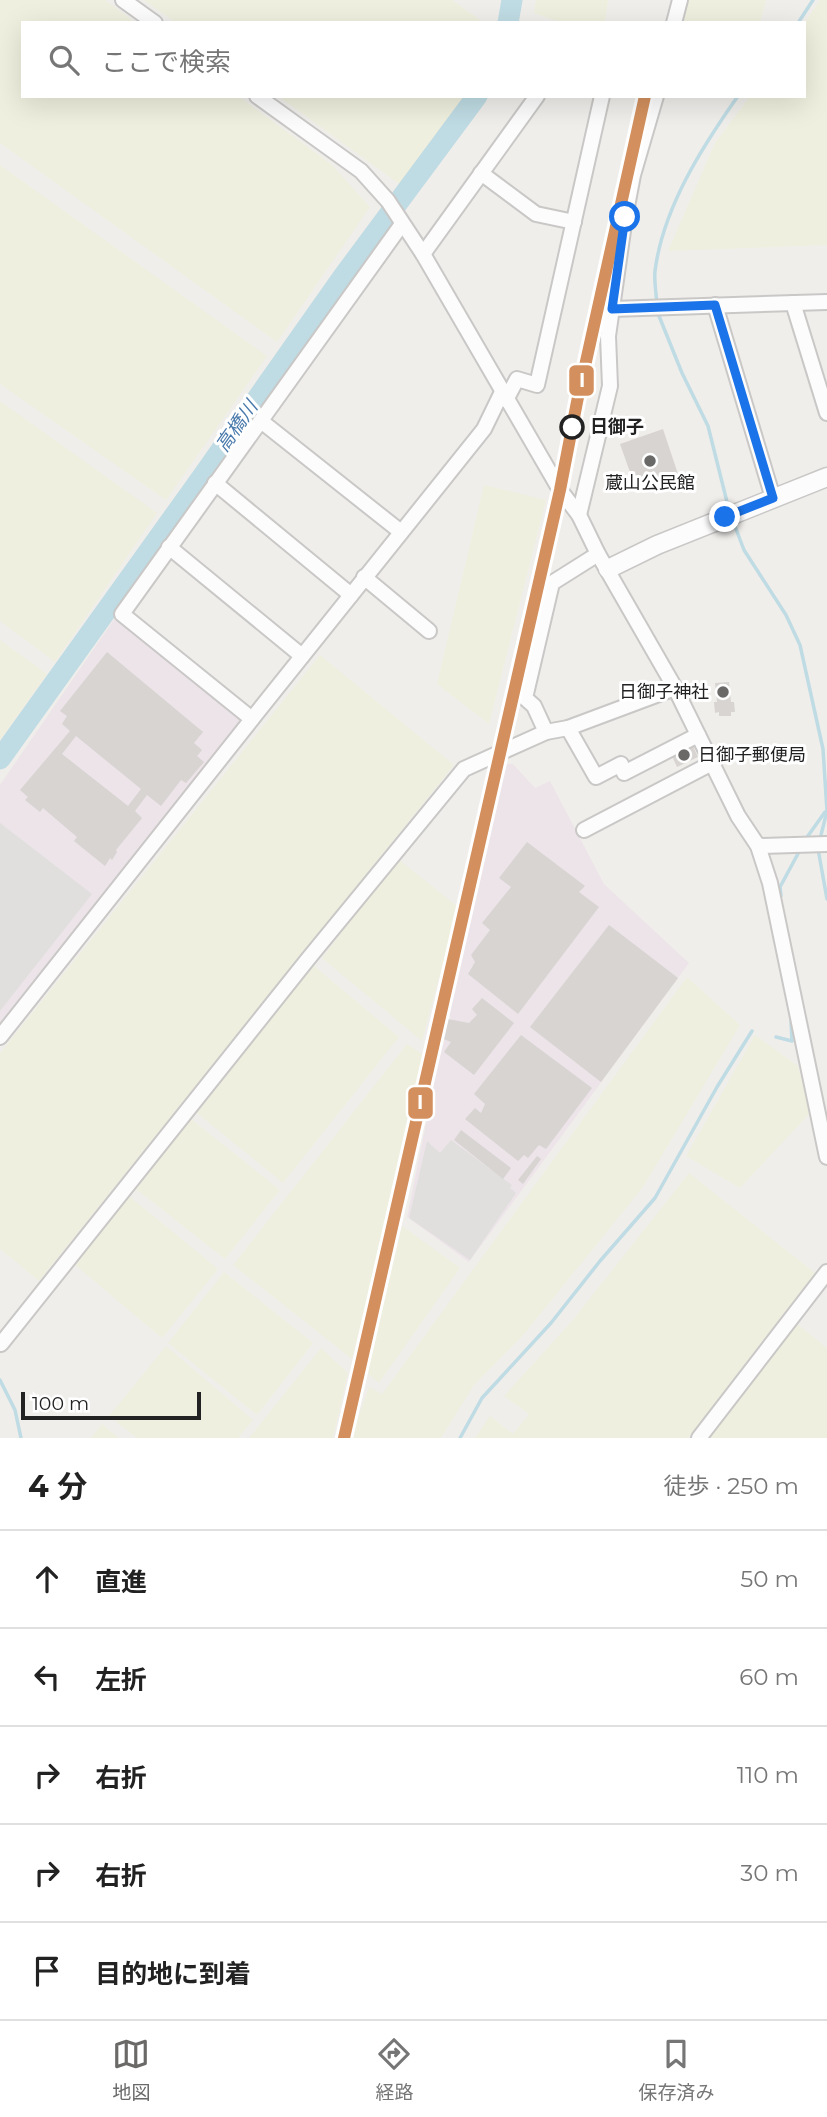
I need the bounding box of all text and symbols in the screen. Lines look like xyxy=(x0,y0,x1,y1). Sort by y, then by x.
search box xyxy=(21,21,806,98)
icon: search xyxy=(45,41,83,79)
text: ここで検索 xyxy=(101,46,231,78)
route start xyxy=(609,201,640,232)
line badge: I xyxy=(568,364,595,397)
text: I xyxy=(579,369,585,392)
water label: 高橋川 xyxy=(211,395,263,456)
marker: 日御子 xyxy=(560,415,584,439)
place label: 日御子 xyxy=(590,416,644,438)
marker: 蔵山公民館 xyxy=(642,453,658,469)
place label: 蔵山公民館 xyxy=(605,472,695,494)
route end xyxy=(709,501,740,532)
place label: 日御子神社 xyxy=(619,681,709,703)
marker: 日御子神社 xyxy=(715,684,731,700)
place label: 日御子郵便局 xyxy=(698,744,806,766)
marker: 日御子郵便局 xyxy=(676,747,692,763)
line badge: I xyxy=(407,1086,434,1120)
text: I xyxy=(417,1091,423,1114)
scale bar xyxy=(21,1389,201,1421)
text: 100 m xyxy=(32,1392,89,1415)
text: 4 分 xyxy=(28,1468,87,1505)
text: 徒歩 · 250 m xyxy=(663,1472,799,1500)
icon: ahead xyxy=(28,1560,66,1598)
text: 50 m xyxy=(740,1565,799,1593)
text: 直進 xyxy=(95,1566,147,1598)
icon: left xyxy=(28,1658,66,1696)
text: 60 m xyxy=(739,1663,799,1691)
text: 左折 xyxy=(95,1664,147,1696)
icon: right xyxy=(28,1756,66,1794)
text: 110 m xyxy=(737,1761,799,1789)
text: 右折 xyxy=(95,1762,147,1794)
icon: right xyxy=(28,1854,66,1892)
text: 30 m xyxy=(740,1859,799,1887)
text: 右折 xyxy=(95,1860,147,1892)
icon: arrive xyxy=(28,1952,66,1990)
text: 目的地に到着 xyxy=(95,1958,251,1990)
tab: 地図 xyxy=(112,2035,151,2104)
tab: 経路 xyxy=(375,2035,414,2104)
tab: 保存済み xyxy=(638,2035,715,2104)

